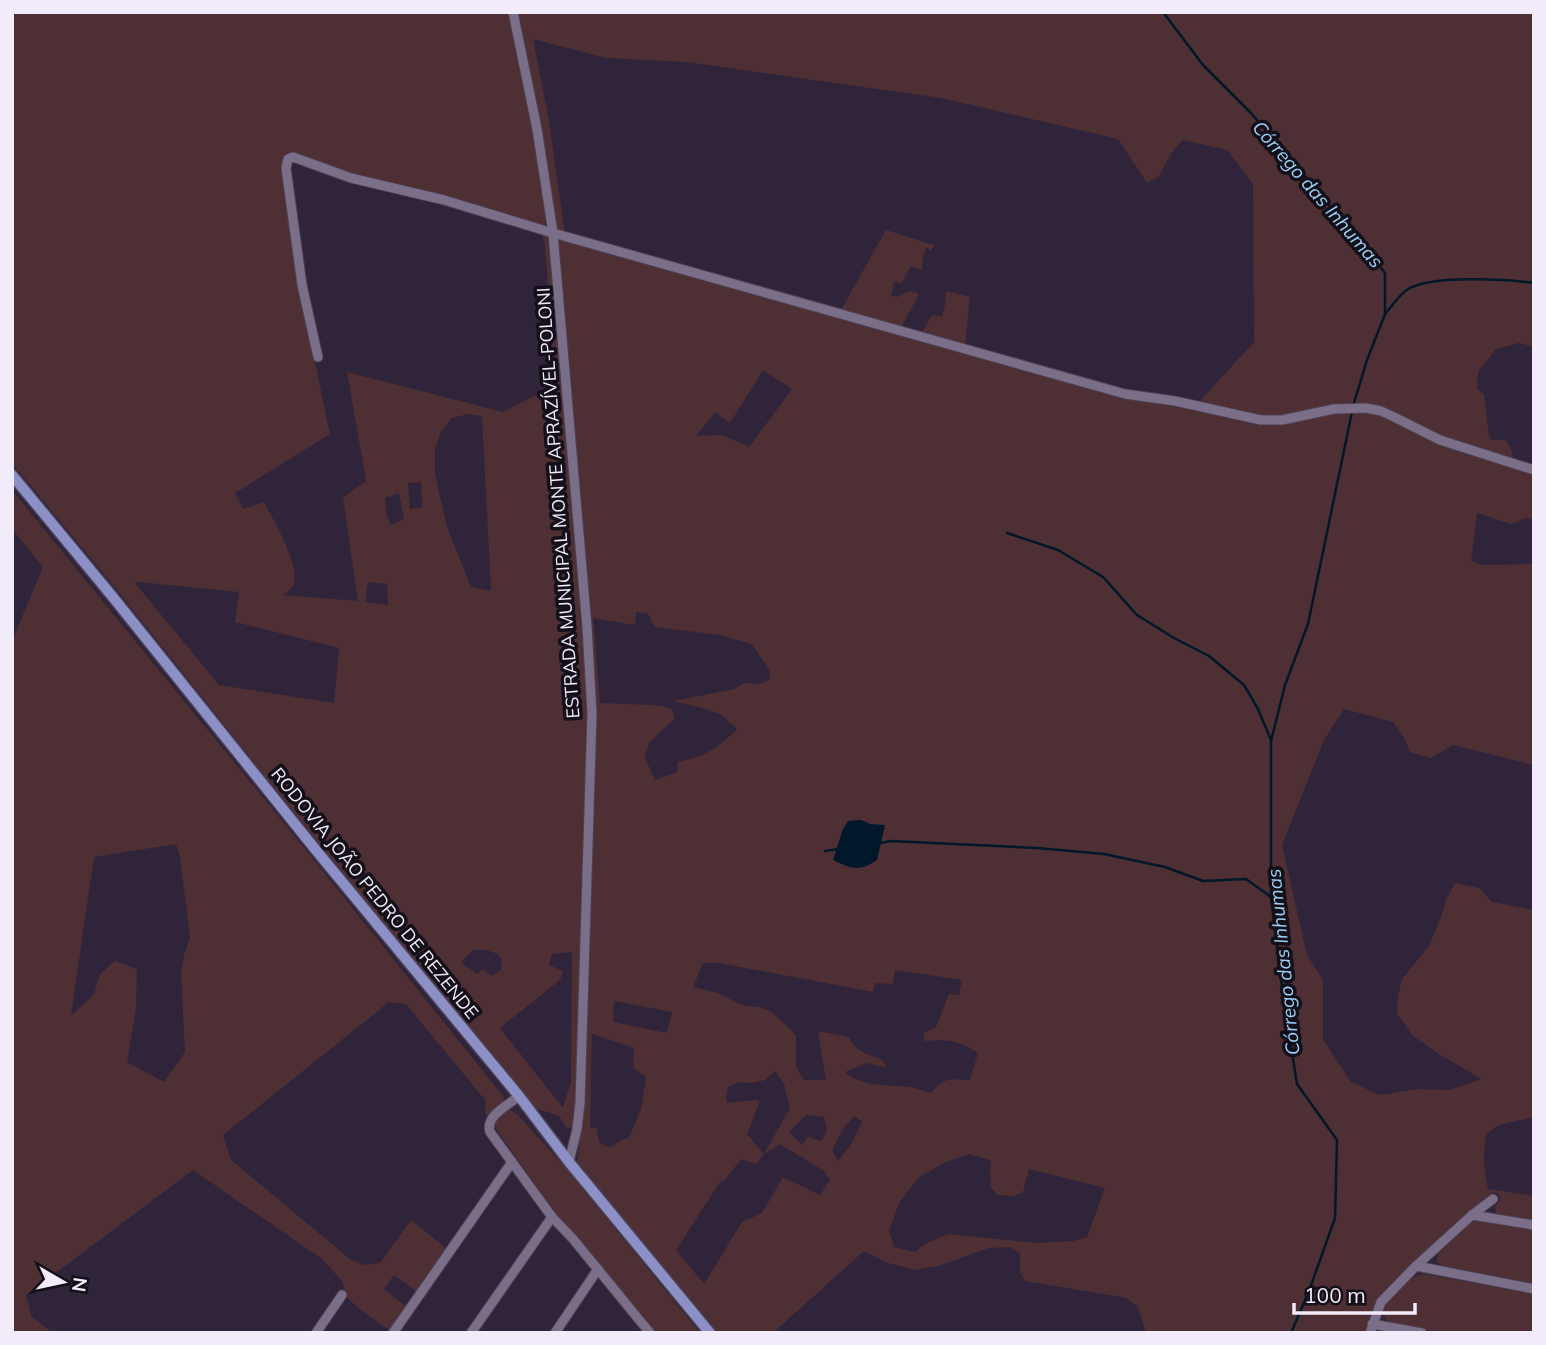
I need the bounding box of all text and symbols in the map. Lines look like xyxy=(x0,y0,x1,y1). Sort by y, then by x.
water label: Córrego das Inhumas xyxy=(1248,115,1388,273)
street label: ESTRADA MUNICIPAL MONTE APRAZÍVEL-POLONI xyxy=(531,287,585,719)
street label: RODOVIA JOÃO PEDRO DE REZENDE xyxy=(266,763,484,1023)
water label: Córrego das Inhumas xyxy=(1261,868,1305,1056)
north arrow xyxy=(28,1247,98,1317)
scale bar xyxy=(1294,1272,1415,1316)
text: N xyxy=(67,1276,93,1294)
text: 100 m xyxy=(1304,1282,1366,1308)

